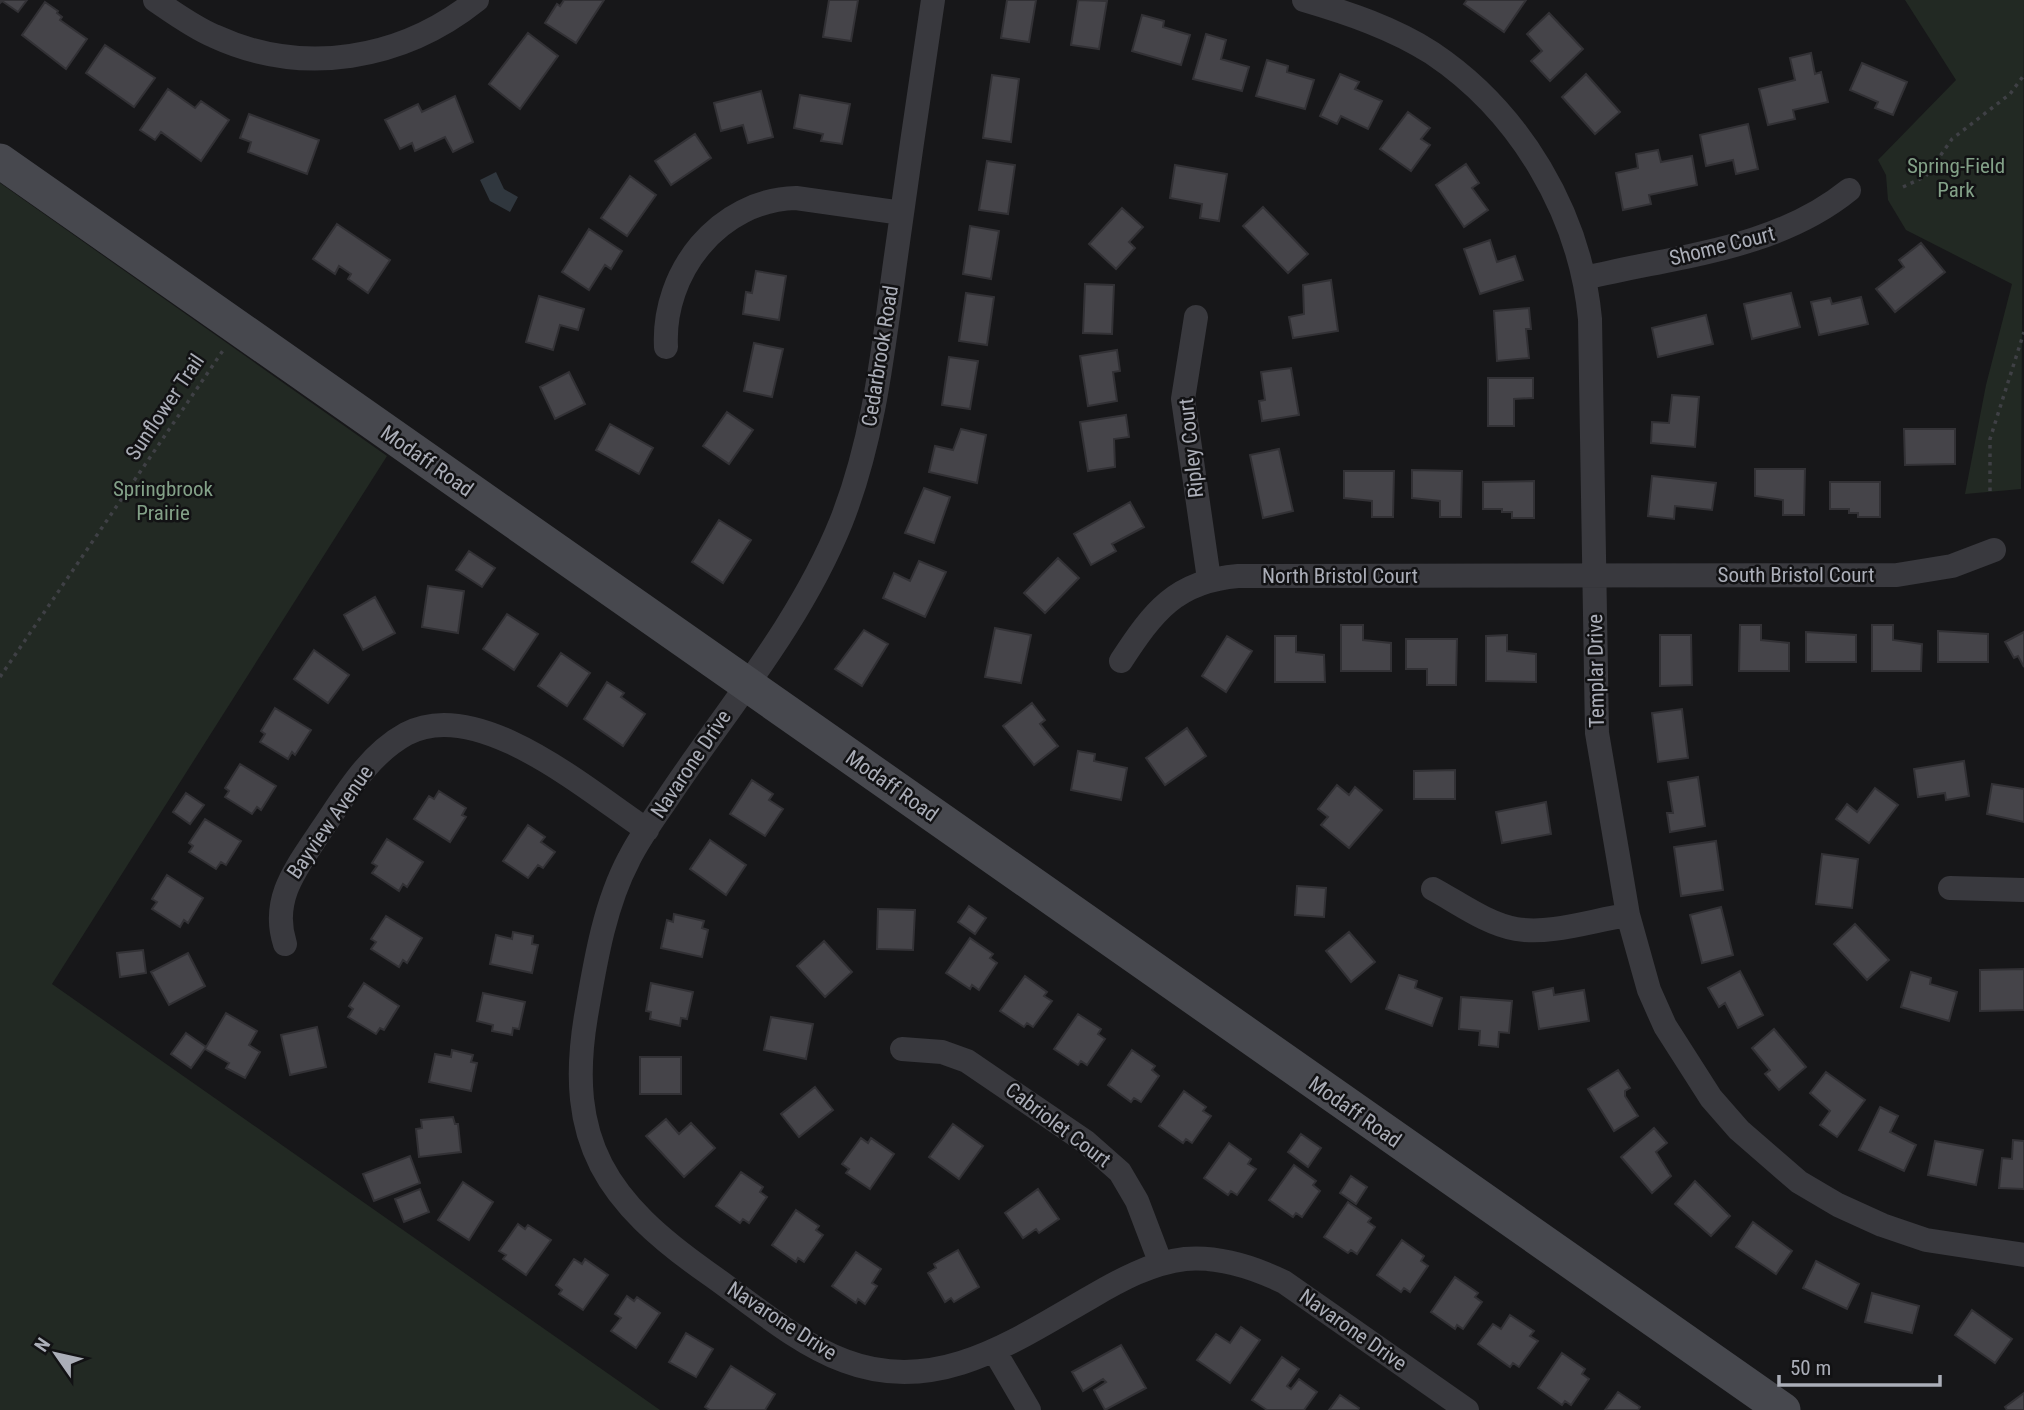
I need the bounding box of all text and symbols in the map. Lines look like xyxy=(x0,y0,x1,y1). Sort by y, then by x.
park label: Spring-Field Park xyxy=(1907,154,2005,202)
street label: Shome Court xyxy=(1667,221,1777,271)
street label: Cedarbrook Road xyxy=(857,284,903,428)
street label: Sunflower Trail xyxy=(121,350,209,464)
street label: Ripley Court xyxy=(1174,397,1208,499)
street label: Modaff Road xyxy=(376,420,478,502)
park label: Springbrook Prairie xyxy=(113,477,214,525)
street label: South Bristol Court xyxy=(1718,563,1874,587)
street label: North Bristol Court xyxy=(1262,564,1418,588)
street label: Templar Drive xyxy=(1583,614,1609,728)
street label: Navarone Drive xyxy=(646,705,736,823)
street label: Modaff Road xyxy=(841,745,943,827)
street label: Bayview Avenue xyxy=(282,761,378,883)
street label: Modaff Road xyxy=(1304,1071,1406,1153)
street label: Cabriolet Court xyxy=(1001,1078,1115,1172)
street label: Navarone Drive xyxy=(723,1277,841,1365)
street label: Navarone Drive xyxy=(1295,1284,1411,1376)
north arrow xyxy=(21,1319,91,1389)
text: N xyxy=(30,1334,55,1356)
scale bar xyxy=(1779,1344,1940,1388)
text: 50 m xyxy=(1790,1356,1831,1380)

